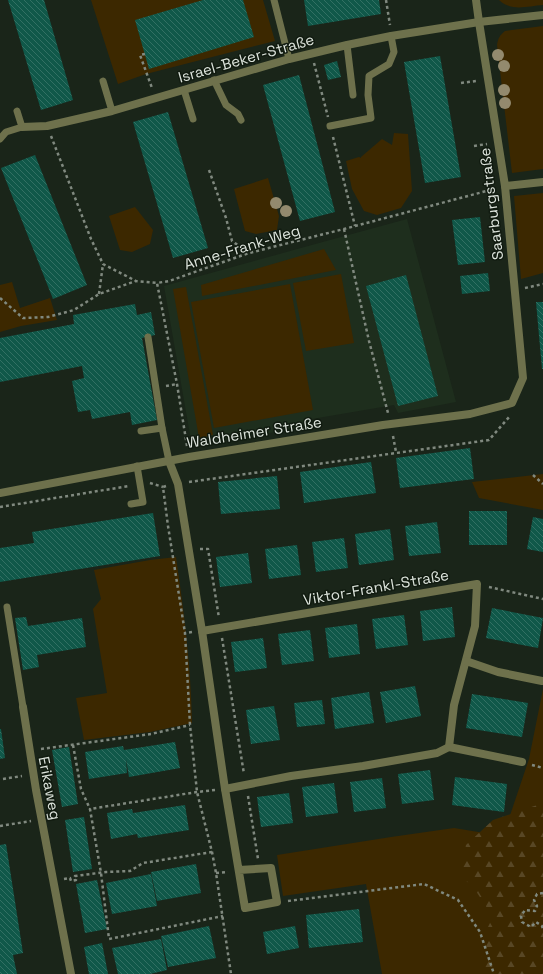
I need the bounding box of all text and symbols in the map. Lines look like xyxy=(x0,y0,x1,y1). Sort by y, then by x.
street label: Israel-Beker-Straße xyxy=(176,29,316,87)
street label: Saarburgstraße xyxy=(475,147,507,261)
street label: Anne-Frank-Weg xyxy=(182,220,302,274)
street label: Waldheimer Straße xyxy=(185,412,323,452)
street label: Viktor-Frankl-Straße xyxy=(302,565,450,609)
street label: Erikaweg xyxy=(35,755,65,821)

